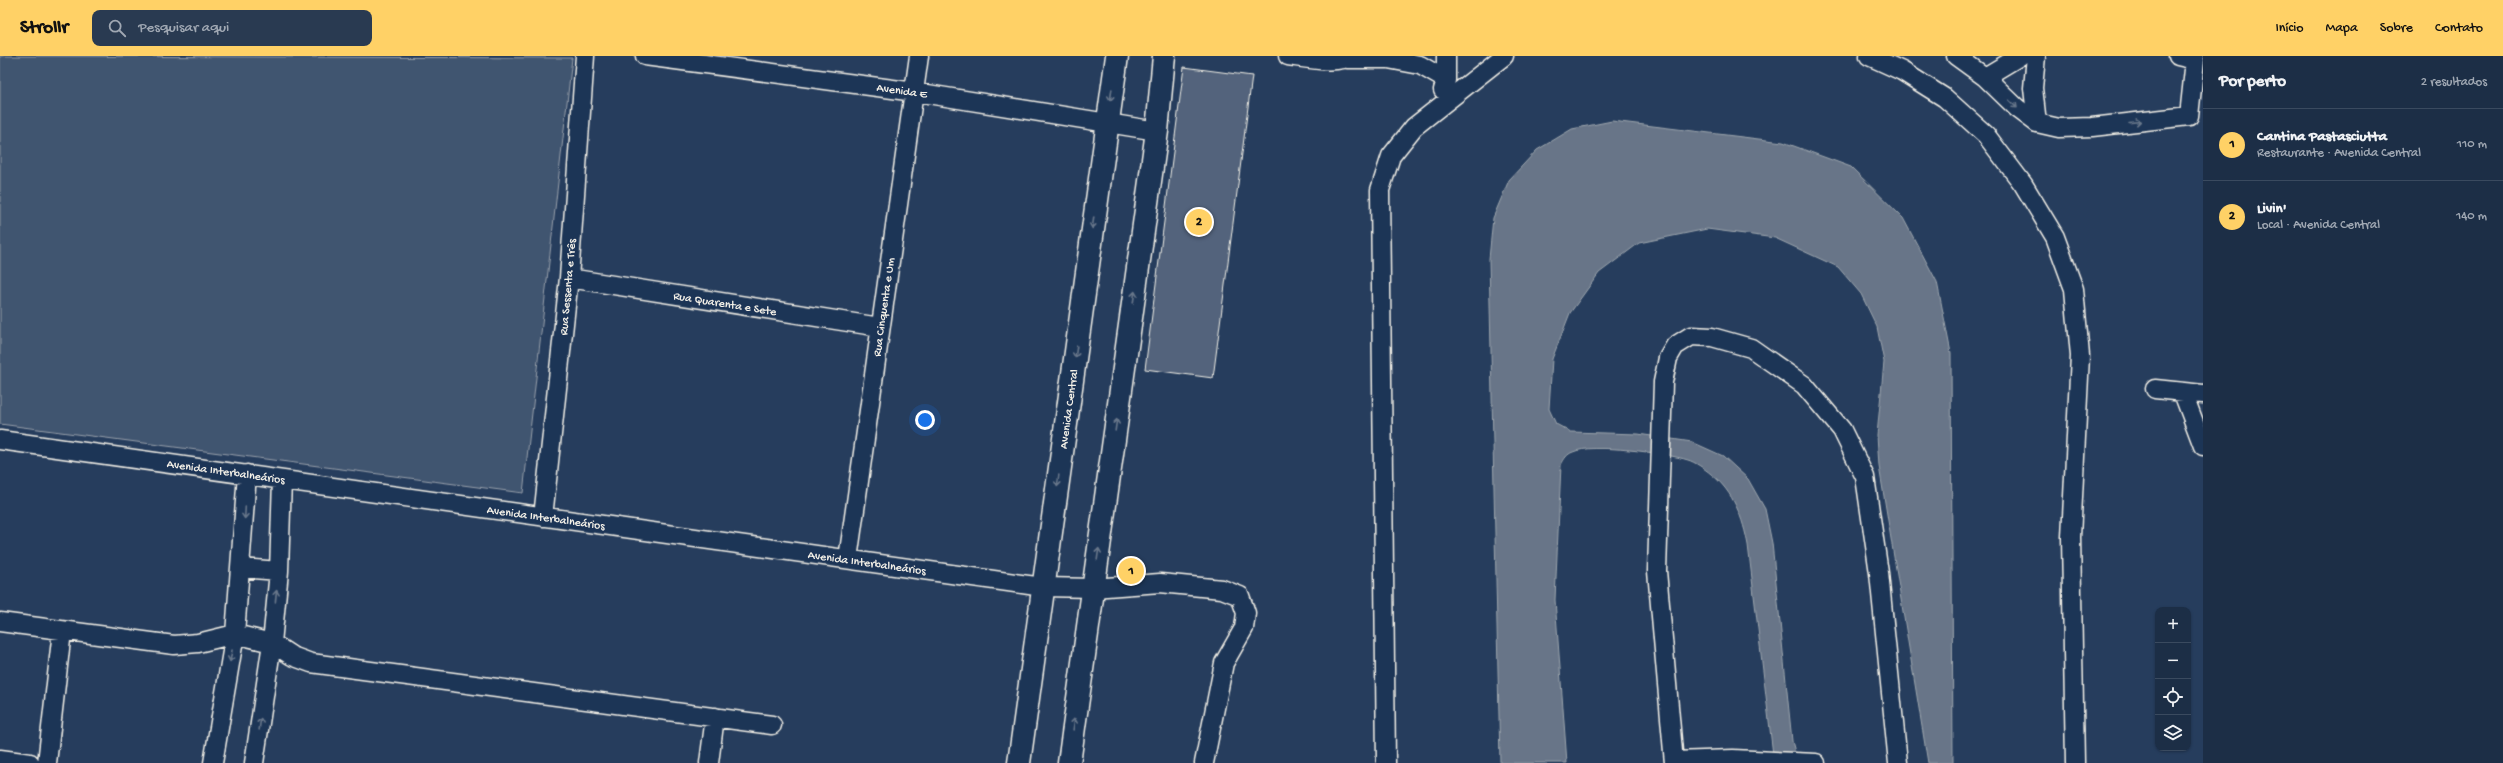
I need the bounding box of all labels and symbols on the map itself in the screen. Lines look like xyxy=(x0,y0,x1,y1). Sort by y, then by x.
street label: Avenida E xyxy=(876,82,928,103)
one-way arrow xyxy=(1107,88,1115,101)
one-way arrow xyxy=(2008,99,2018,109)
one-way arrow xyxy=(2128,118,2141,126)
pin: 2 xyxy=(1186,207,1212,237)
one-way arrow xyxy=(1089,216,1097,229)
street label: Rua Sessenta e Três xyxy=(558,238,580,336)
street label: Rua Cinquenta e Um xyxy=(871,256,899,358)
street label: Rua Quarenta e Sete xyxy=(672,290,778,320)
one-way arrow xyxy=(1130,291,1138,304)
one-way arrow xyxy=(1072,345,1080,358)
street label: Avenida Central xyxy=(1057,368,1083,450)
your location xyxy=(915,410,935,430)
one-way arrow xyxy=(1112,419,1120,432)
street label: Avenida Interbalneários xyxy=(166,458,286,488)
one-way arrow xyxy=(1054,474,1062,487)
street label: Avenida Interbalneários xyxy=(486,504,606,534)
one-way arrow xyxy=(241,506,249,519)
one-way arrow xyxy=(1094,548,1102,561)
street label: Avenida Interbalneários xyxy=(807,549,927,579)
pin: 1 xyxy=(1118,556,1144,586)
one-way arrow xyxy=(273,589,280,602)
one-way arrow xyxy=(227,649,235,662)
one-way arrow xyxy=(256,718,264,731)
one-way arrow xyxy=(1070,718,1078,731)

